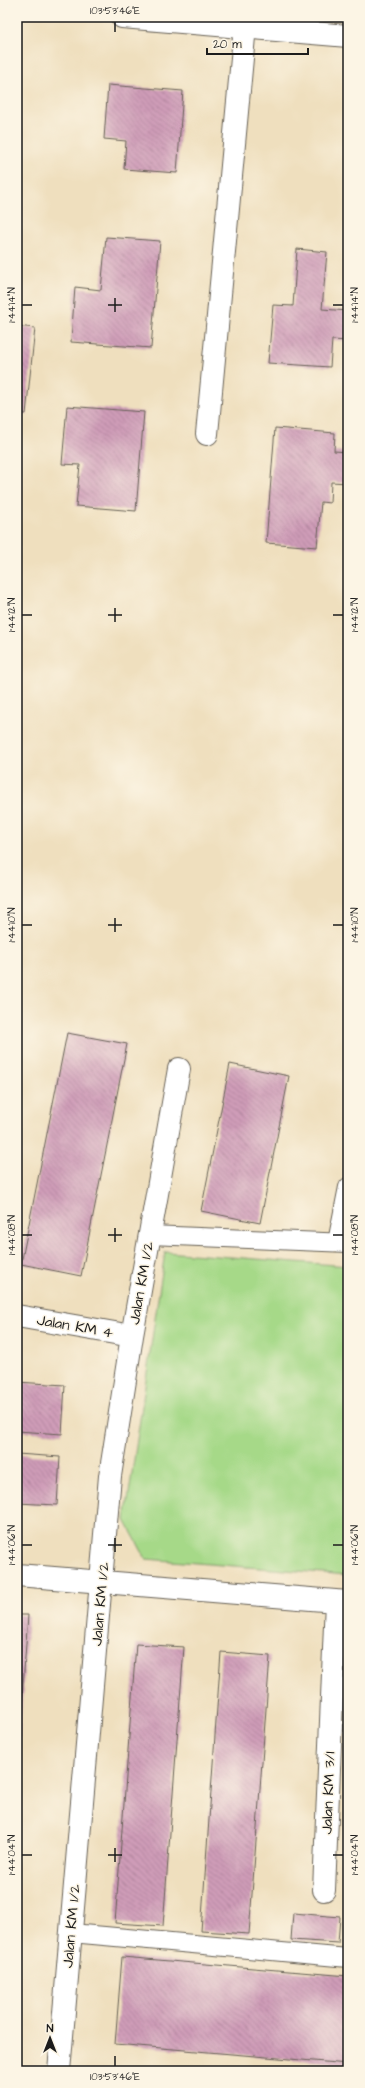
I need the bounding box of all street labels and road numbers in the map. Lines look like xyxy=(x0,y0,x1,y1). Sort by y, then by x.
street label: Jalan KM 1/2 xyxy=(124,1240,159,1326)
street label: Jalan KM 4 xyxy=(35,1309,115,1343)
street label: Jalan KM 1/2 xyxy=(86,1561,115,1647)
street label: Jalan KM 3/1 xyxy=(317,1751,340,1835)
street label: Jalan KM 1/2 xyxy=(57,1883,86,1969)

